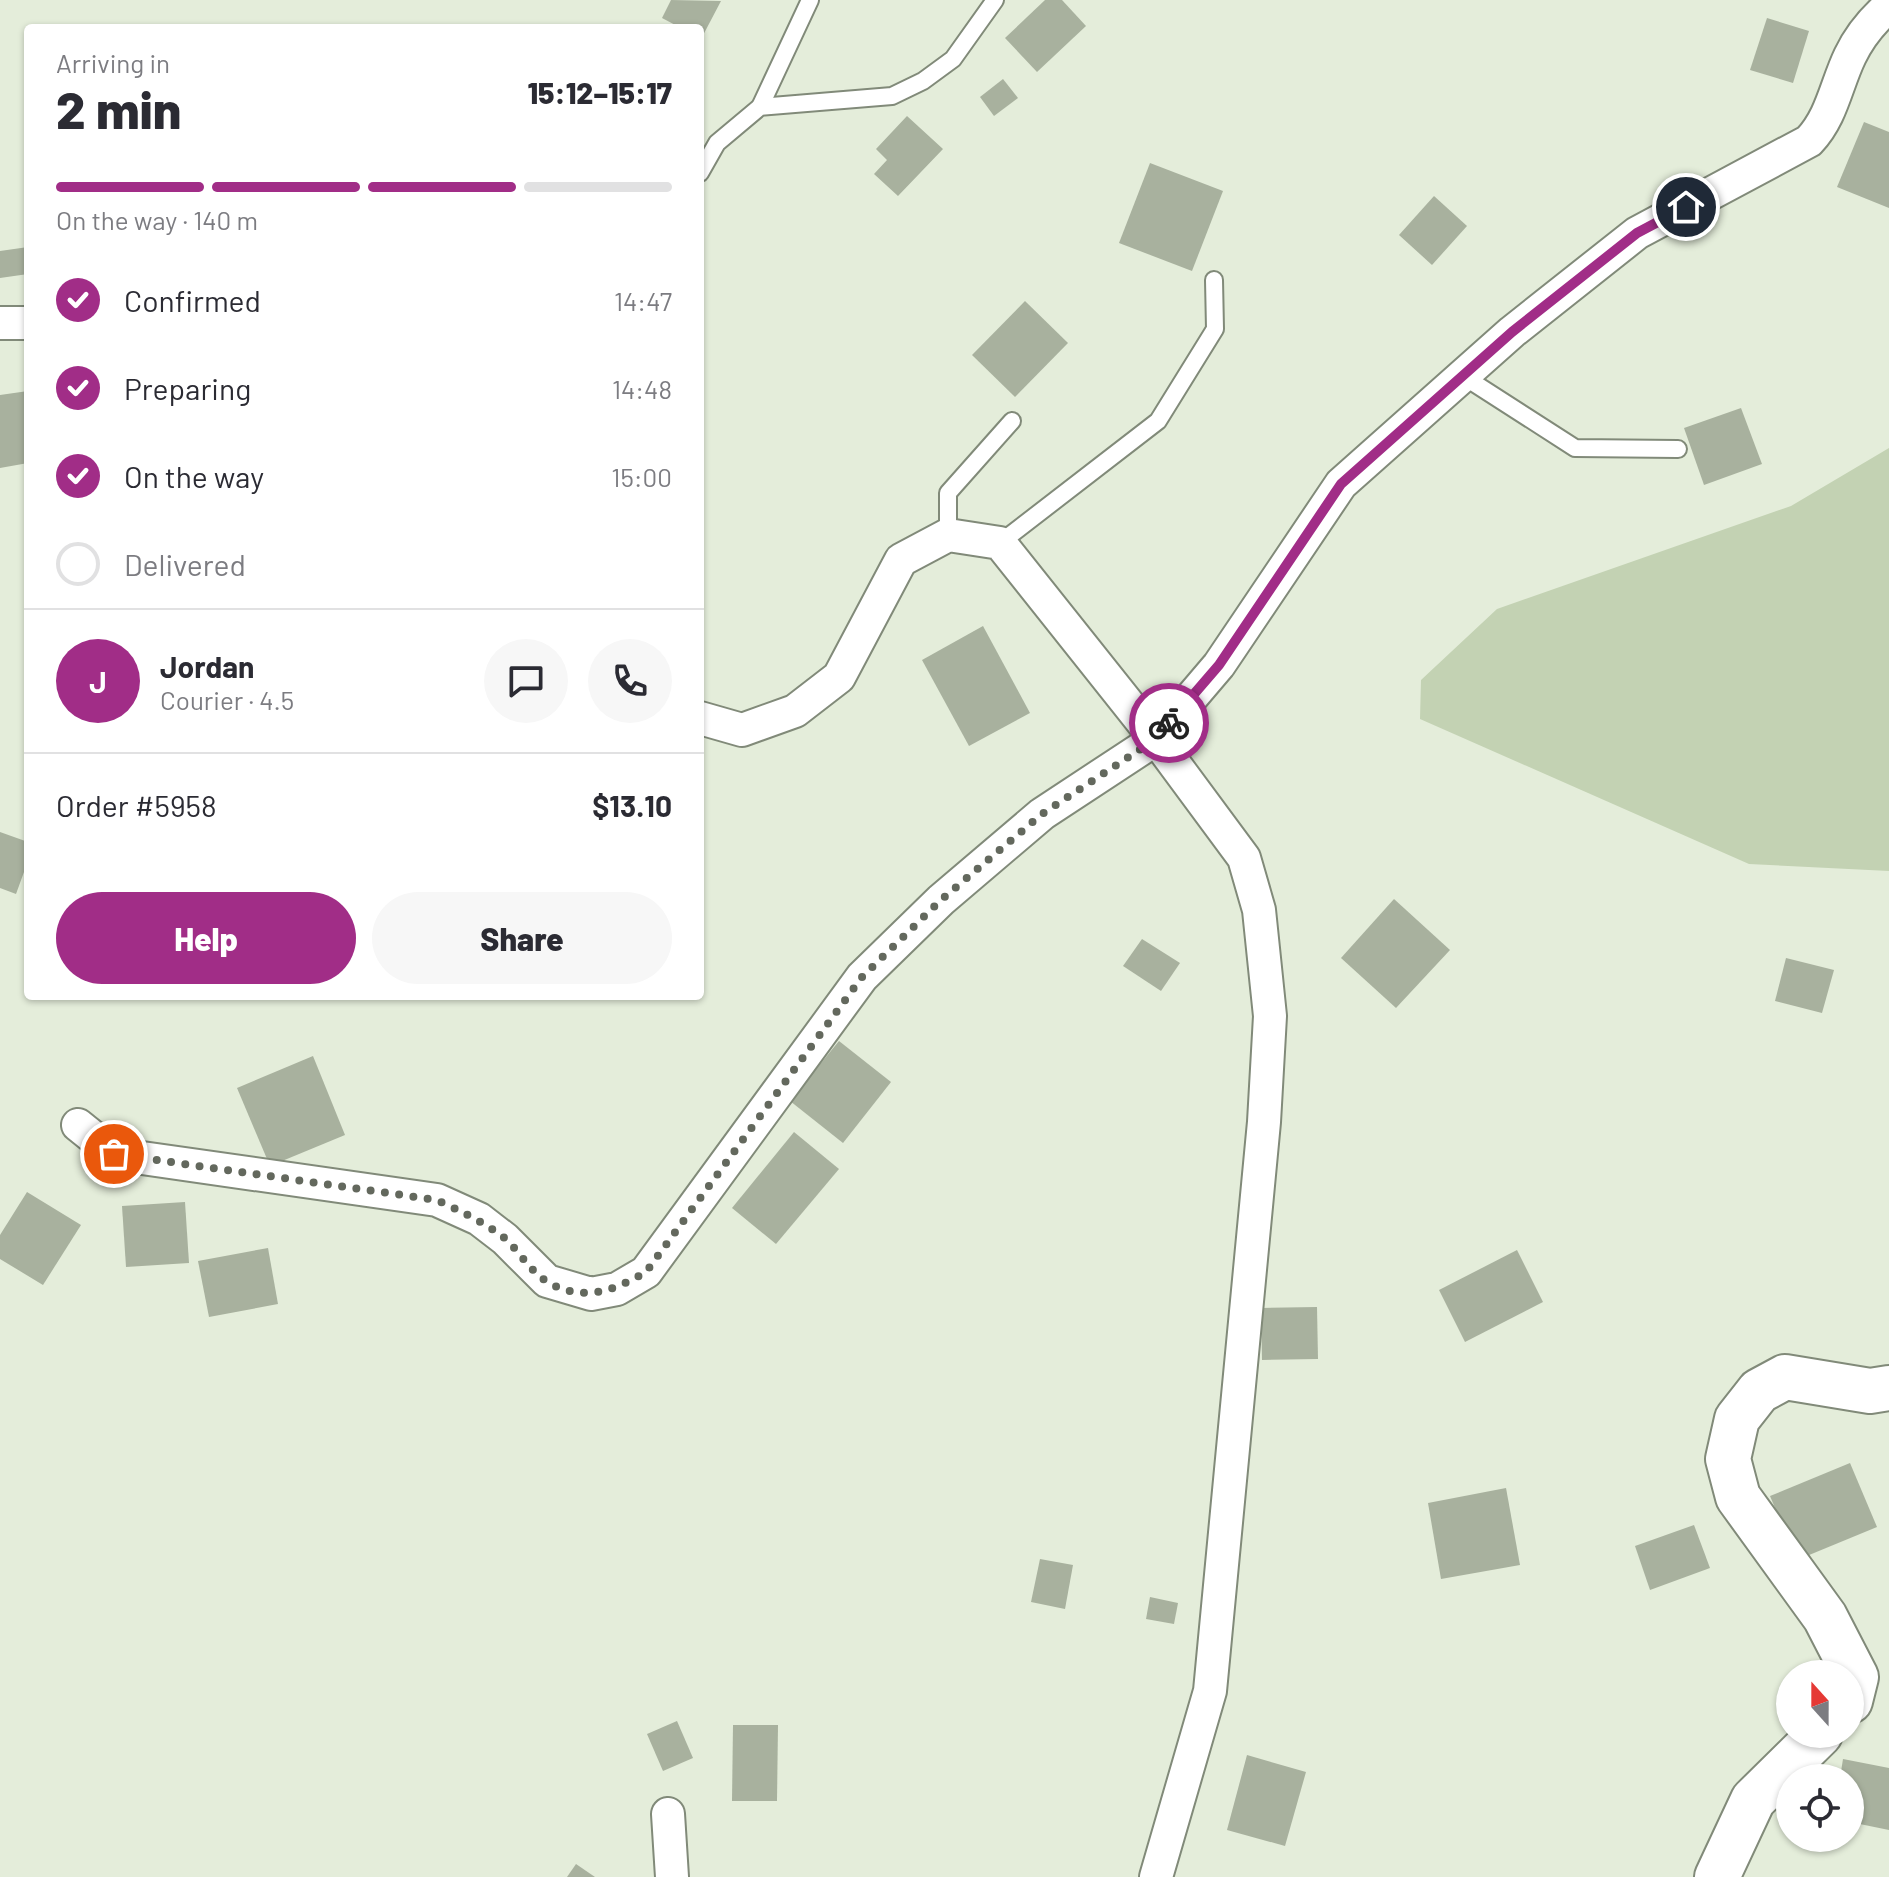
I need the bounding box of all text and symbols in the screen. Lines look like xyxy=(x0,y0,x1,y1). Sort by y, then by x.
text: Arriving in xyxy=(56,47,170,78)
text: 15:12–15:17 xyxy=(527,74,672,110)
text: 2 min xyxy=(56,77,181,139)
pin xyxy=(1652,173,1720,241)
icon: home xyxy=(1664,185,1708,229)
text: On the way · 140 m xyxy=(56,204,258,235)
icon: check xyxy=(56,278,100,322)
text: Confirmed xyxy=(124,282,261,318)
text: 14:47 xyxy=(614,285,672,316)
icon: check xyxy=(56,366,100,410)
text: Preparing xyxy=(124,370,251,406)
text: 14:48 xyxy=(612,373,672,404)
icon: check xyxy=(56,454,100,498)
text: On the way xyxy=(124,458,264,494)
text: 15:00 xyxy=(611,461,672,492)
text: Delivered xyxy=(124,546,246,582)
button: chat xyxy=(484,639,568,723)
button: phone xyxy=(588,639,672,723)
text: Jordan xyxy=(160,648,255,684)
text: J xyxy=(89,663,107,699)
courier xyxy=(1129,683,1209,763)
text: Courier · 4.5 xyxy=(160,684,294,715)
icon: bike xyxy=(1147,701,1191,745)
text: Order #5958 xyxy=(56,787,217,823)
text: $13.10 xyxy=(592,787,672,823)
button: Help xyxy=(56,892,356,984)
button: Share xyxy=(372,892,672,984)
pin xyxy=(80,1120,148,1188)
icon: bag xyxy=(92,1132,136,1176)
north arrow xyxy=(1776,1660,1864,1748)
map controls xyxy=(1776,1660,1864,1852)
button: locate xyxy=(1776,1764,1864,1852)

